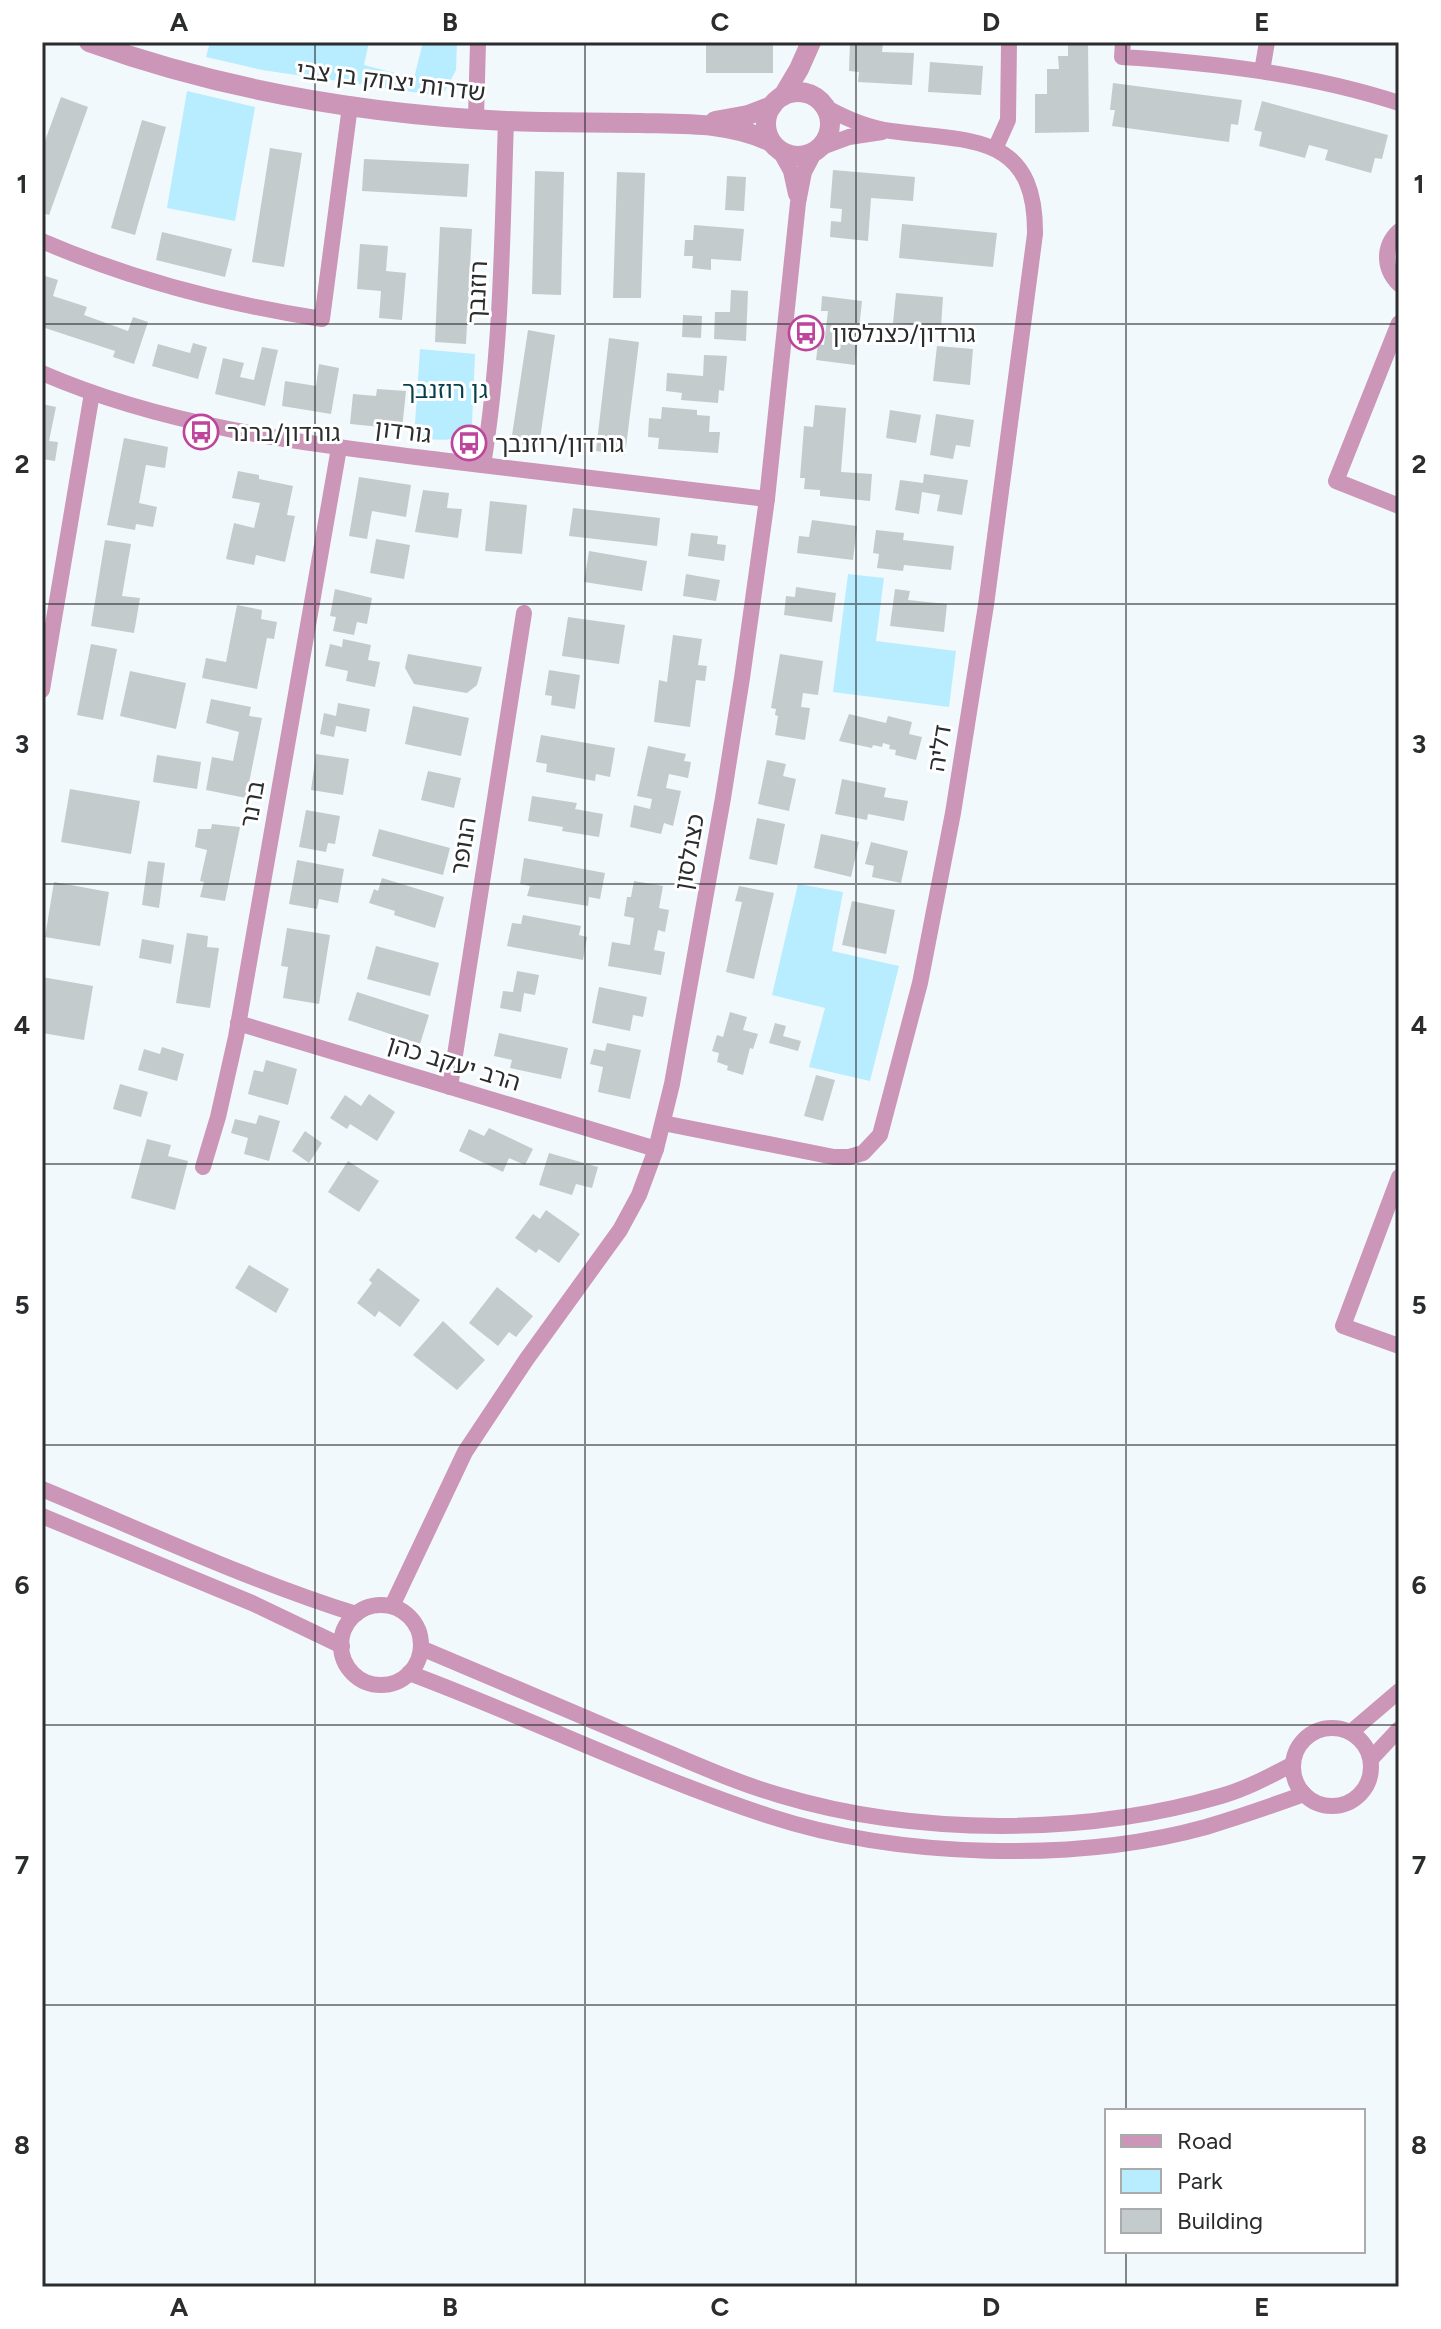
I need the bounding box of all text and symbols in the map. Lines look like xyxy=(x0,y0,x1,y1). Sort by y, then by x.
text: A xyxy=(170,6,189,38)
text: B xyxy=(442,6,458,38)
text: C xyxy=(711,6,730,38)
text: D xyxy=(982,6,1000,38)
text: E xyxy=(1254,6,1270,38)
street label: שדרות יצחק בן צבי xyxy=(295,55,487,107)
text: 1 xyxy=(17,168,27,200)
text: 1 xyxy=(1414,168,1424,200)
street label: רוזנבך xyxy=(461,260,493,324)
bus stop icon: גורדון/כצנלסון xyxy=(787,314,825,352)
place label: גורדון/כצנלסון xyxy=(832,319,975,348)
park label: גן רוזנבך xyxy=(402,375,488,404)
bus stop icon: גורדון/ברנר xyxy=(182,413,220,451)
street label: גורדון xyxy=(373,413,433,449)
place label: גורדון/ברנר xyxy=(227,418,340,447)
bus stop icon: גורדון/רוזנבך xyxy=(450,424,488,462)
place label: גורדון/רוזנבך xyxy=(495,429,624,458)
text: 2 xyxy=(14,448,30,480)
text: 2 xyxy=(1411,448,1427,480)
street label: דליה xyxy=(921,722,957,774)
text: 3 xyxy=(15,728,29,760)
text: 3 xyxy=(1412,728,1426,760)
street label: ברנר xyxy=(234,778,270,830)
street label: כצנלסון xyxy=(668,811,710,893)
street label: הנופר xyxy=(444,815,482,877)
text: 4 xyxy=(14,1009,30,1041)
text: 4 xyxy=(1411,1009,1427,1041)
street label: הרב יעקב כהן xyxy=(384,1029,524,1097)
text: 5 xyxy=(14,1289,30,1321)
text: 5 xyxy=(1411,1289,1427,1321)
text: 6 xyxy=(14,1569,30,1601)
text: 6 xyxy=(1411,1569,1427,1601)
text: 7 xyxy=(15,1849,29,1881)
text: 7 xyxy=(1412,1849,1426,1881)
legend xyxy=(1105,2109,1365,2253)
text: Road xyxy=(1177,2126,1232,2155)
text: 8 xyxy=(14,2129,30,2161)
text: 8 xyxy=(1411,2129,1427,2161)
text: Park xyxy=(1177,2166,1223,2195)
text: Building xyxy=(1177,2206,1263,2235)
text: A xyxy=(170,2291,189,2323)
text: B xyxy=(442,2291,458,2323)
text: C xyxy=(711,2291,730,2323)
text: D xyxy=(982,2291,1000,2323)
text: E xyxy=(1254,2291,1270,2323)

